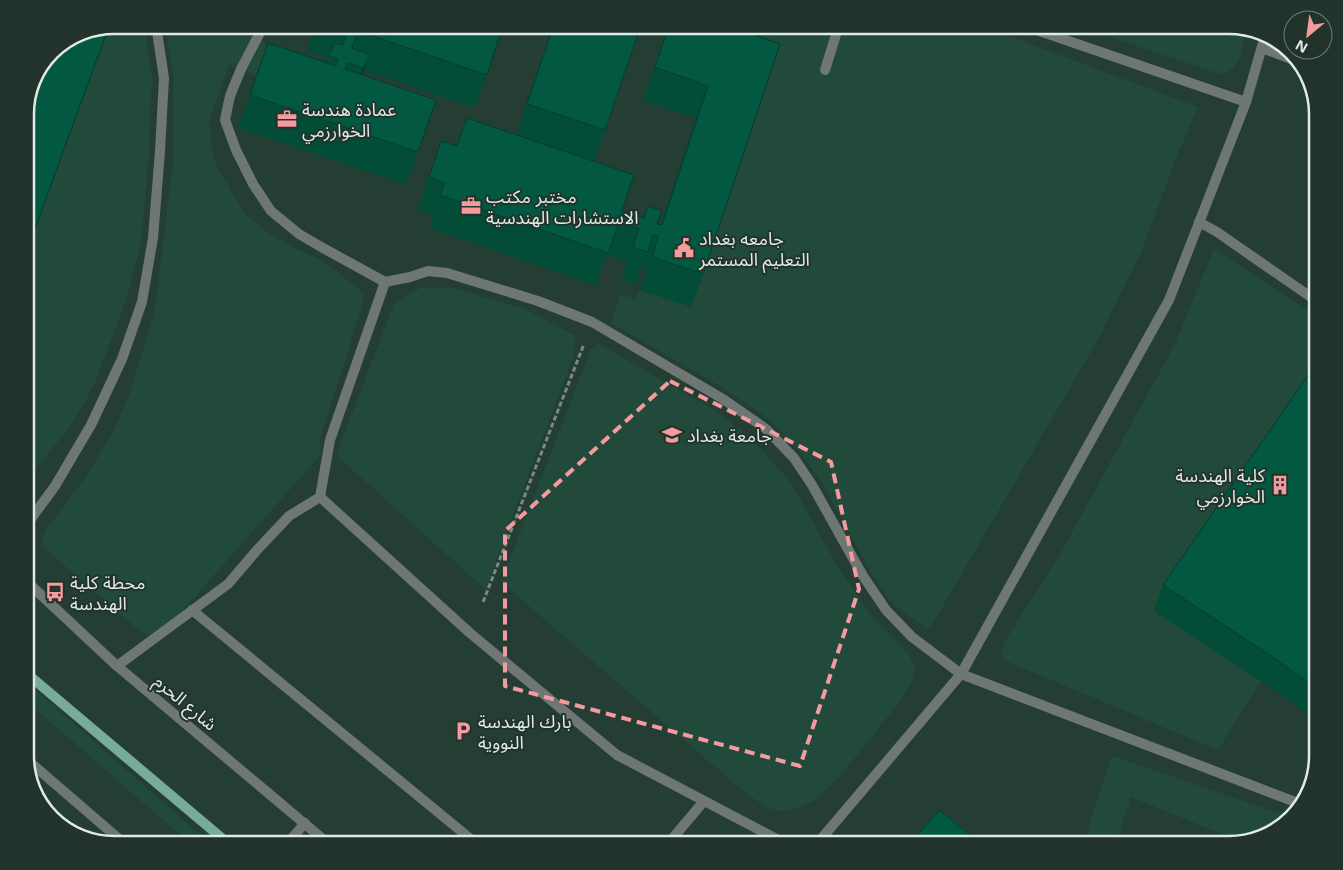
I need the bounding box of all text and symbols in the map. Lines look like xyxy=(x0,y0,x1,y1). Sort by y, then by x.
north arrow xyxy=(1283,10,1333,60)
text: N xyxy=(1292,36,1311,58)
place label: عمادة هندسة الخوارزمي xyxy=(302,97,396,144)
office icon: عمادة هندسة الخوارزمي xyxy=(276,108,298,130)
place label: مختبر مكتب الاستشارات الهندسية xyxy=(486,184,639,229)
office icon: مختبر مكتب الاستشارات الهندسية xyxy=(460,195,482,217)
place label: جامعه بغداد التعليم المستمر xyxy=(698,226,810,273)
public building icon: جامعه بغداد التعليم المستمر xyxy=(673,237,695,259)
place label: جامعة بغداد xyxy=(687,423,772,447)
school or university icon: جامعة بغداد xyxy=(661,424,683,446)
place label: كلية الهندسة الخوارزمي xyxy=(1175,463,1266,510)
building icon: كلية الهندسة الخوارزمي xyxy=(1269,474,1291,496)
place label: محطة كلية الهندسة xyxy=(70,570,145,615)
bus stop icon: محطة كلية الهندسة xyxy=(44,581,66,603)
street label: شارع الحرم xyxy=(148,669,223,738)
place label: بارك الهندسة النووية xyxy=(478,709,572,754)
parking icon: بارك الهندسة النووية xyxy=(452,720,474,742)

